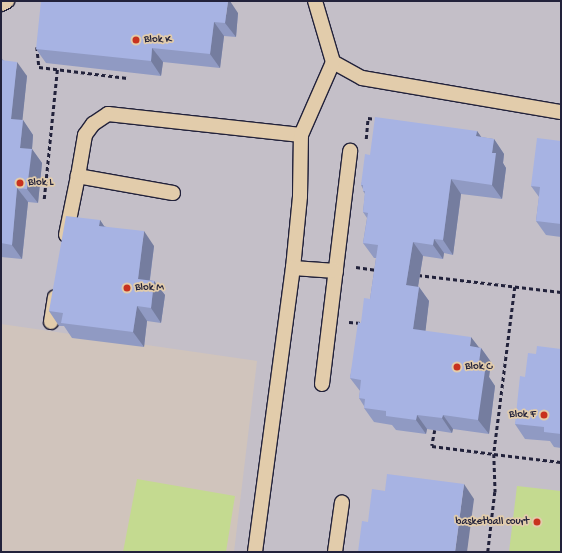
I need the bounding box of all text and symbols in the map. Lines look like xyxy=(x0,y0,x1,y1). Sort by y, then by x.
place label: Blok K xyxy=(144,33,171,47)
marker: Blok K xyxy=(131,35,141,45)
place label: Blok L xyxy=(28,176,53,190)
marker: Blok L xyxy=(15,178,25,188)
place label: Blok M xyxy=(135,281,164,295)
marker: Blok M xyxy=(122,283,132,293)
place label: Blok C xyxy=(465,360,492,374)
marker: Blok C xyxy=(452,362,462,372)
place label: Blok F xyxy=(509,408,536,422)
marker: Blok F xyxy=(539,410,549,420)
place label: basketball court xyxy=(456,515,529,529)
marker: basketball court xyxy=(532,517,542,527)

